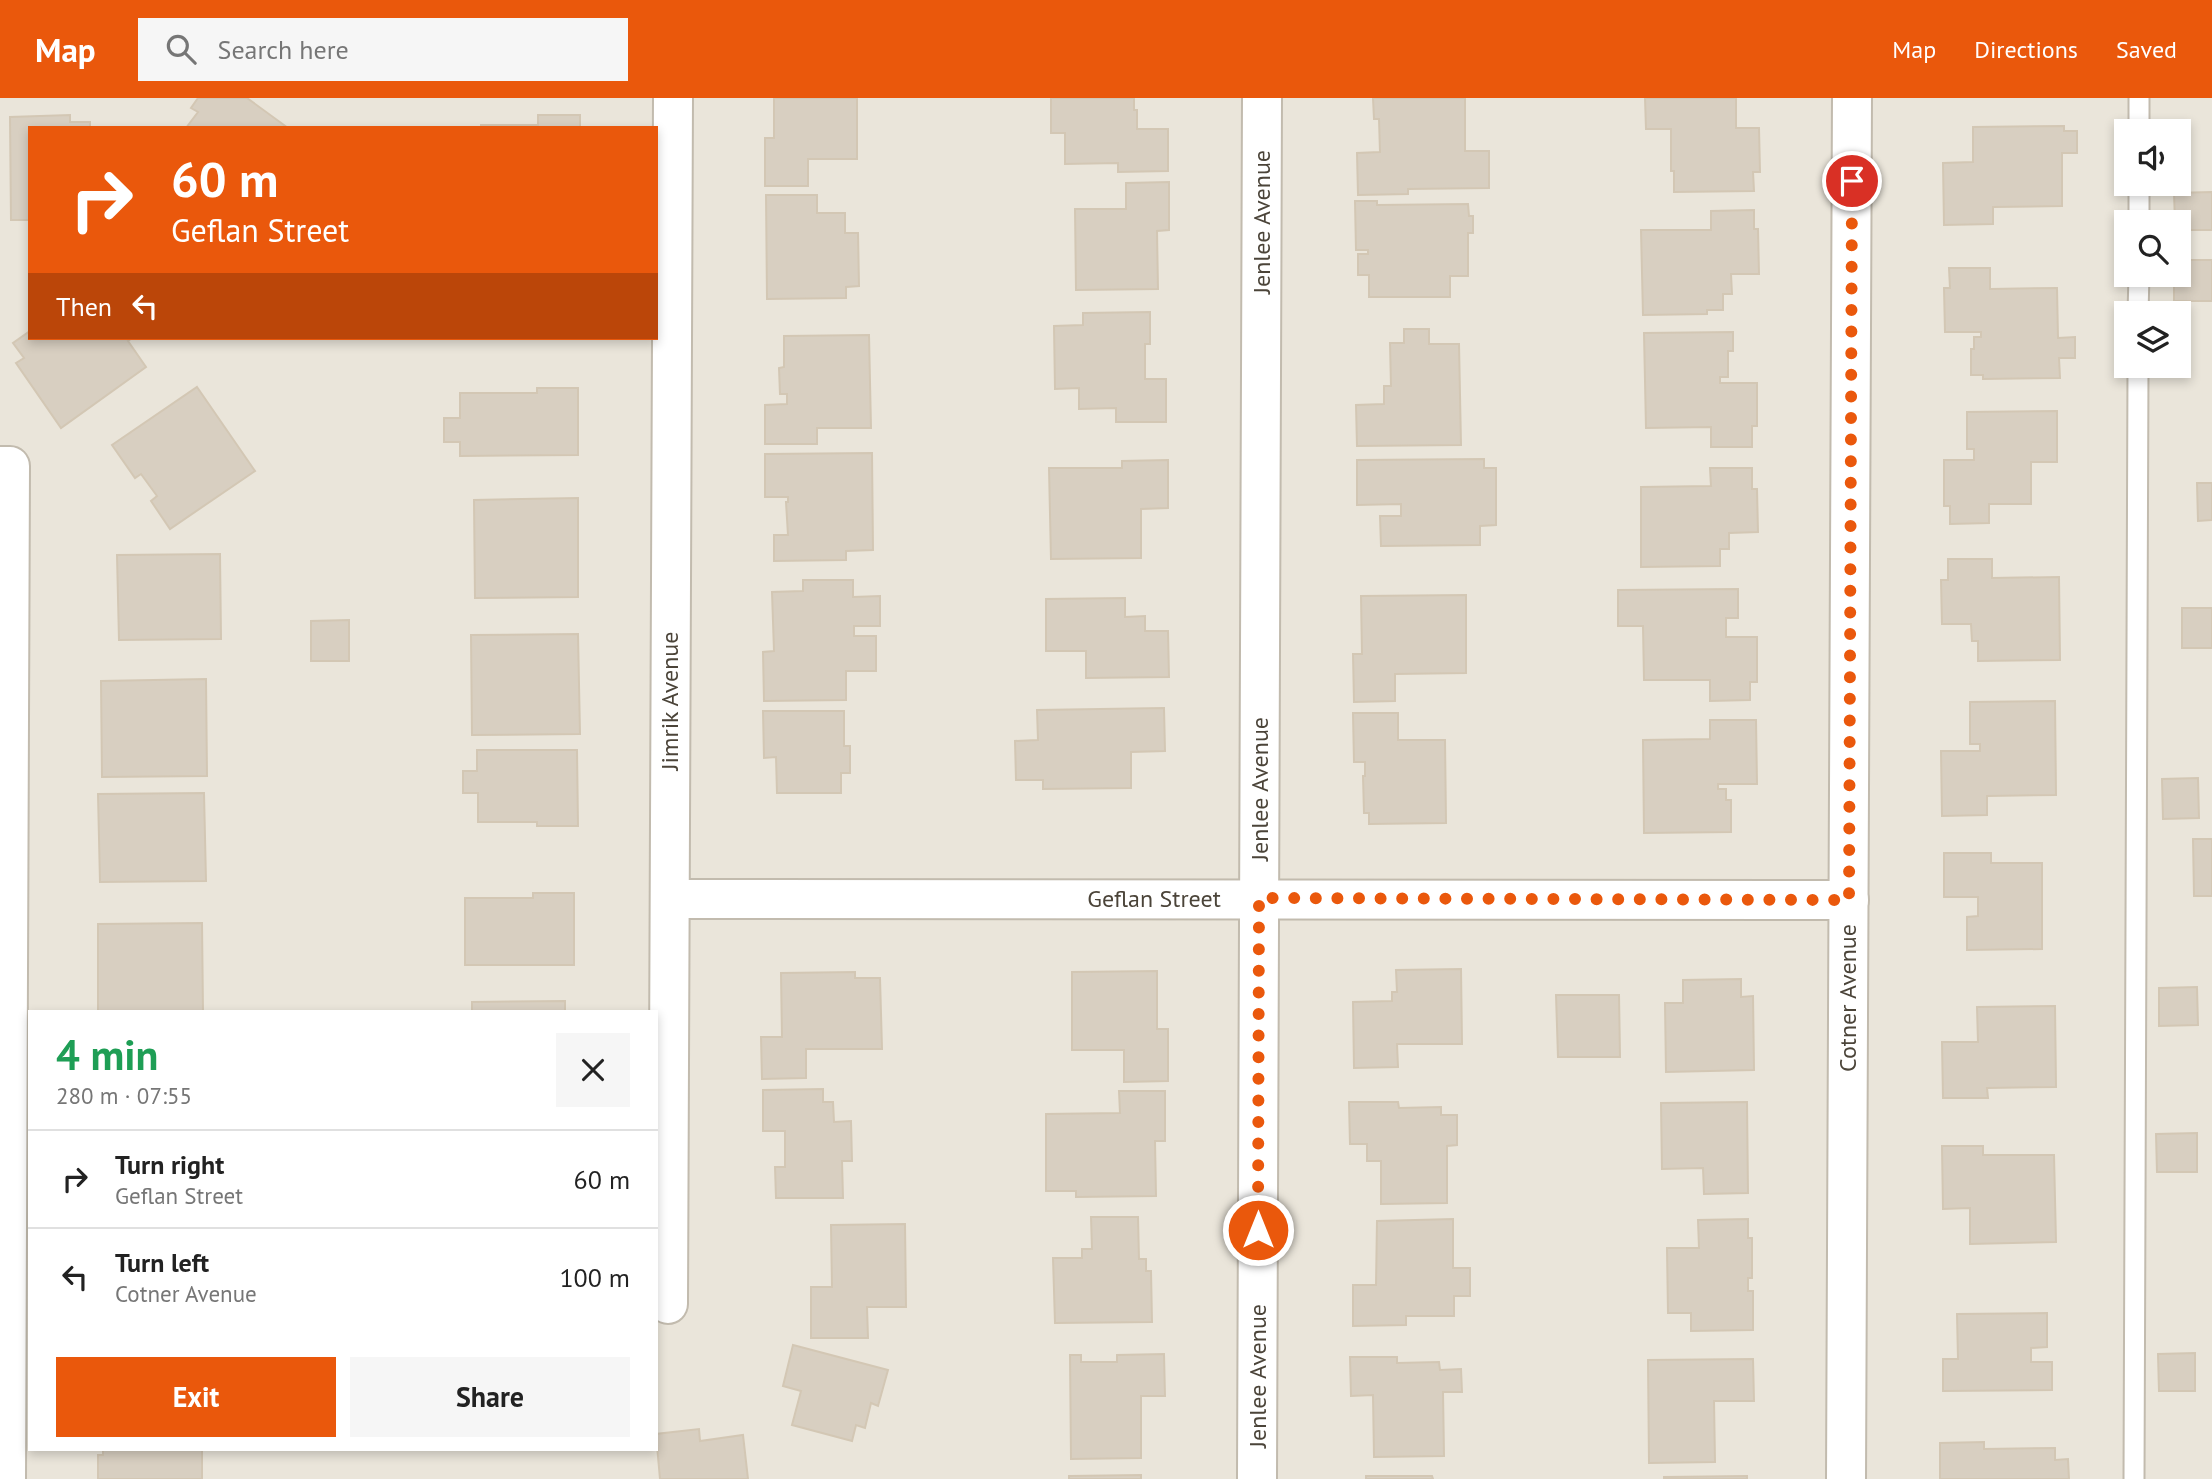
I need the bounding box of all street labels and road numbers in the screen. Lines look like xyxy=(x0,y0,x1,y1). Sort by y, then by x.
street label: Jenlee Avenue xyxy=(1246,150,1277,295)
street label: Jimrik Avenue xyxy=(654,632,685,771)
street label: Jenlee Avenue xyxy=(1244,717,1275,862)
street label: Geflan Street xyxy=(1087,883,1221,914)
street label: Cotner Avenue xyxy=(1832,924,1863,1072)
street label: Jenlee Avenue xyxy=(1242,1304,1273,1449)

